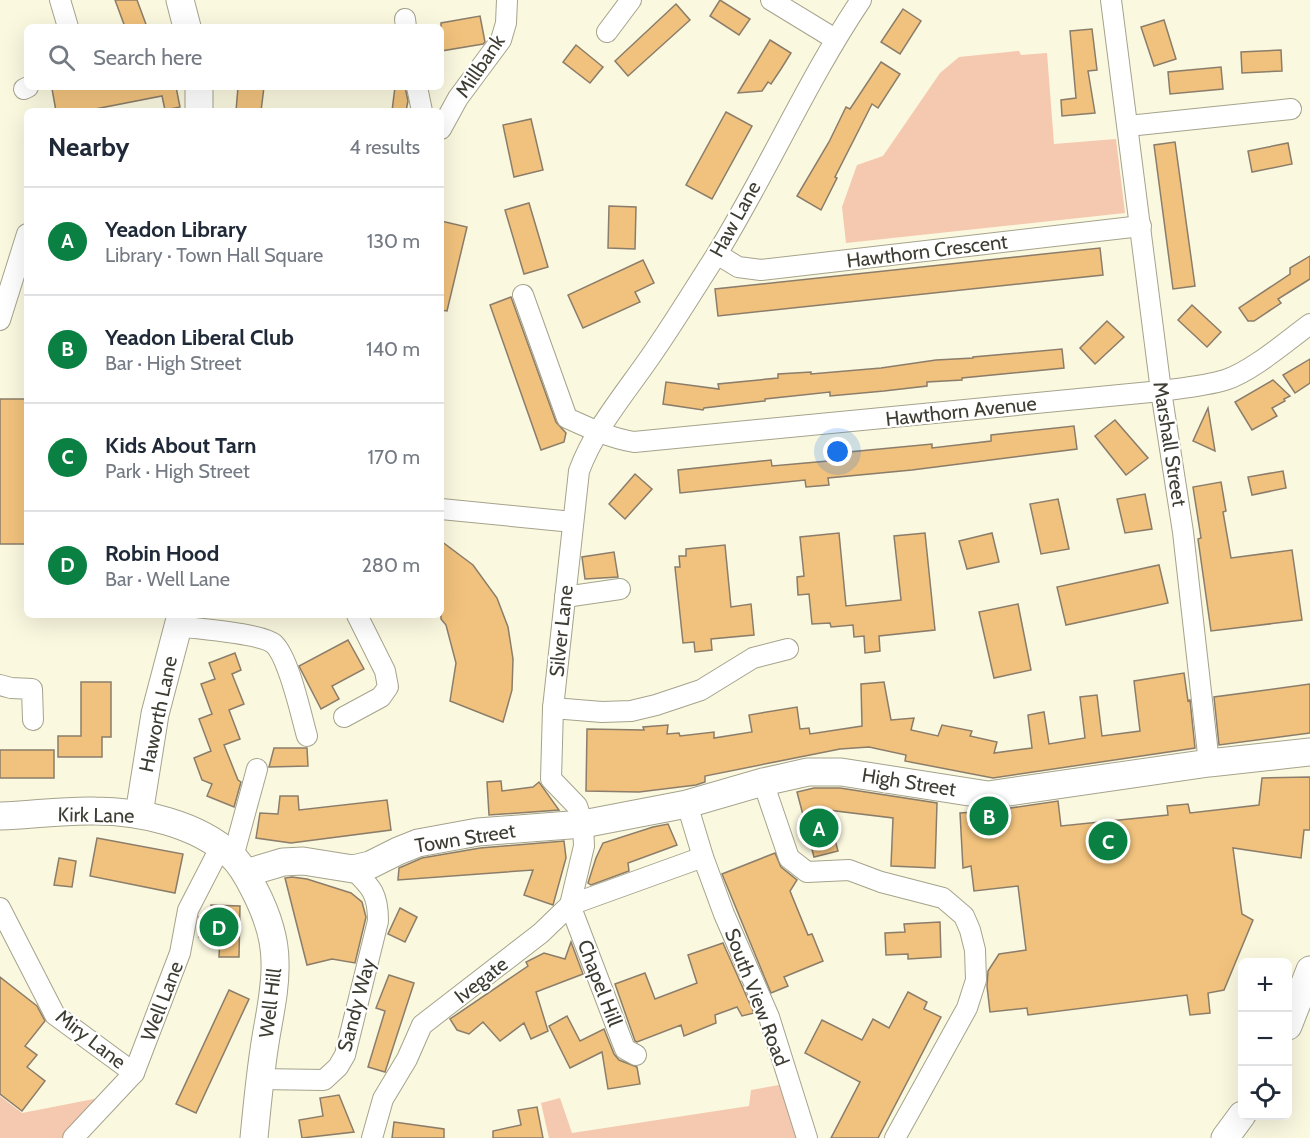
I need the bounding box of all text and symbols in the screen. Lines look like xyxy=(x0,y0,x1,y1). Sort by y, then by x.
search box xyxy=(24,24,444,90)
street label: Millbank xyxy=(450,30,510,102)
icon: search xyxy=(45,41,78,74)
text: Search here xyxy=(93,44,202,71)
text: Nearby xyxy=(48,131,129,163)
text: 4 results xyxy=(349,135,420,159)
street label: Haw Lane xyxy=(704,177,766,261)
text: Yeadon Library xyxy=(105,216,247,243)
text: A xyxy=(61,229,74,253)
text: 130 m xyxy=(367,229,420,253)
street label: Hawthorn Crescent xyxy=(845,229,1009,273)
text: Library · Town Hall Square xyxy=(105,243,323,267)
text: Yeadon Liberal Club xyxy=(105,324,294,351)
text: B xyxy=(61,337,74,361)
text: 140 m xyxy=(366,337,420,361)
text: Bar · High Street xyxy=(105,351,242,375)
street label: Marshall Street xyxy=(1148,380,1192,508)
street label: Hawthorn Avenue xyxy=(884,391,1038,431)
text: Kids About Tarn xyxy=(105,432,256,459)
your location xyxy=(823,437,852,466)
text: C xyxy=(61,445,74,469)
text: 170 m xyxy=(368,445,420,469)
text: Park · High Street xyxy=(105,459,250,483)
text: Robin Hood xyxy=(105,540,219,567)
text: D xyxy=(60,553,75,577)
text: 280 m xyxy=(361,553,420,577)
text: Bar · Well Lane xyxy=(105,567,230,591)
street label: Silver Lane xyxy=(544,584,578,678)
street label: Haworth Lane xyxy=(134,654,182,774)
street label: High Street xyxy=(860,763,958,801)
pin: B xyxy=(970,794,1008,838)
street label: Kirk Lane xyxy=(57,802,135,828)
pin: A xyxy=(800,806,838,850)
street label: Town Street xyxy=(413,818,517,858)
pin: C xyxy=(1088,818,1128,864)
pin: D xyxy=(200,904,238,950)
street label: South View Road xyxy=(720,925,794,1069)
street label: Chapel Hill xyxy=(572,936,628,1030)
street label: Ivegate xyxy=(450,952,512,1008)
street label: Sandy Way xyxy=(332,956,380,1054)
street label: Well Lane xyxy=(136,958,188,1044)
map controls xyxy=(1238,958,1292,1120)
button: + xyxy=(1238,958,1292,1012)
street label: Well Hill xyxy=(254,967,286,1039)
street label: Miry Lane xyxy=(51,1004,131,1074)
button: − xyxy=(1238,1012,1292,1066)
button: locate xyxy=(1238,1066,1292,1120)

